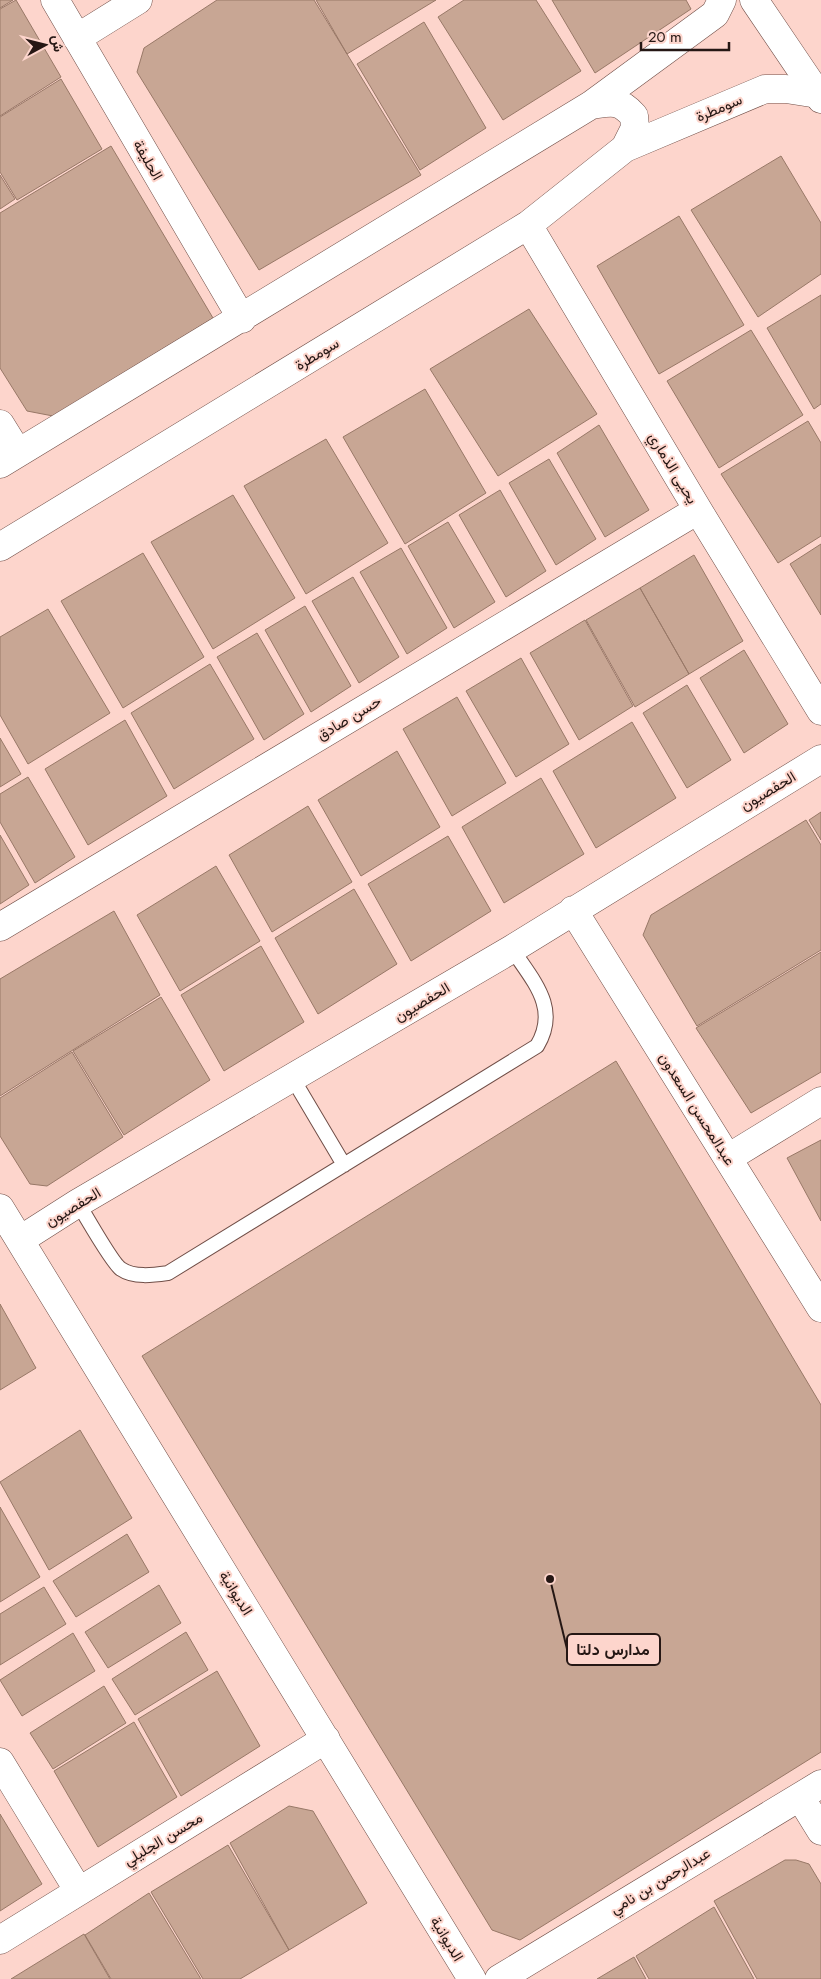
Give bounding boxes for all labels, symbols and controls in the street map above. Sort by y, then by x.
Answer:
north arrow [20,20,70,70]
scale bar [641,20,728,52]
text: 20 m [648,26,682,48]
text: ش [47,34,69,53]
street label: سومطرة [693,88,746,128]
street label: الحليفة [128,136,168,184]
street label: سومطرة [291,332,343,376]
street label: يحيى الذماري [641,428,703,509]
street label: حسن صادق [312,690,386,746]
street label: الحفصيون [736,766,800,816]
street label: الحفصيون [390,977,454,1027]
street label: عبدالمحسن السعدون [653,1048,741,1170]
street label: الحفصيون [41,1182,105,1232]
street label: الديوانية [214,1566,258,1620]
callout: مدارس دلتا [567,1634,660,1665]
text: مدارس دلتا [576,1638,650,1661]
street label: محسن الجليلي [119,1807,208,1873]
street label: عبدالرحمن بن نامي [606,1842,715,1921]
street label: الديوانية [425,1912,469,1966]

